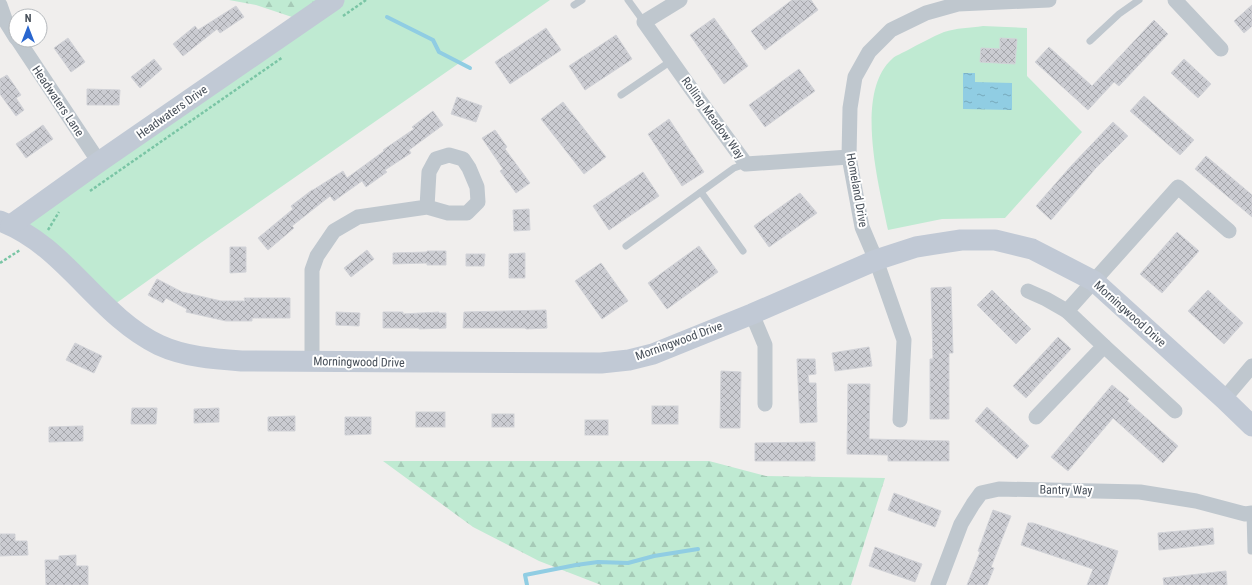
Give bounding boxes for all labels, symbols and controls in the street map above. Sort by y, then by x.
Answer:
north arrow [8,8,48,48]
text: N [25,12,32,25]
street label: Headwaters Lane [29,63,87,139]
street label: Rolling Meadow Way [679,74,747,162]
street label: Headwaters Drive [134,82,210,142]
street label: Homeland Drive [844,152,870,229]
street label: Morningwood Drive [1091,278,1169,350]
street label: Morningwood Drive [634,319,725,363]
street label: Morningwood Drive [313,354,405,370]
street label: Bantry Way [1039,483,1093,497]

